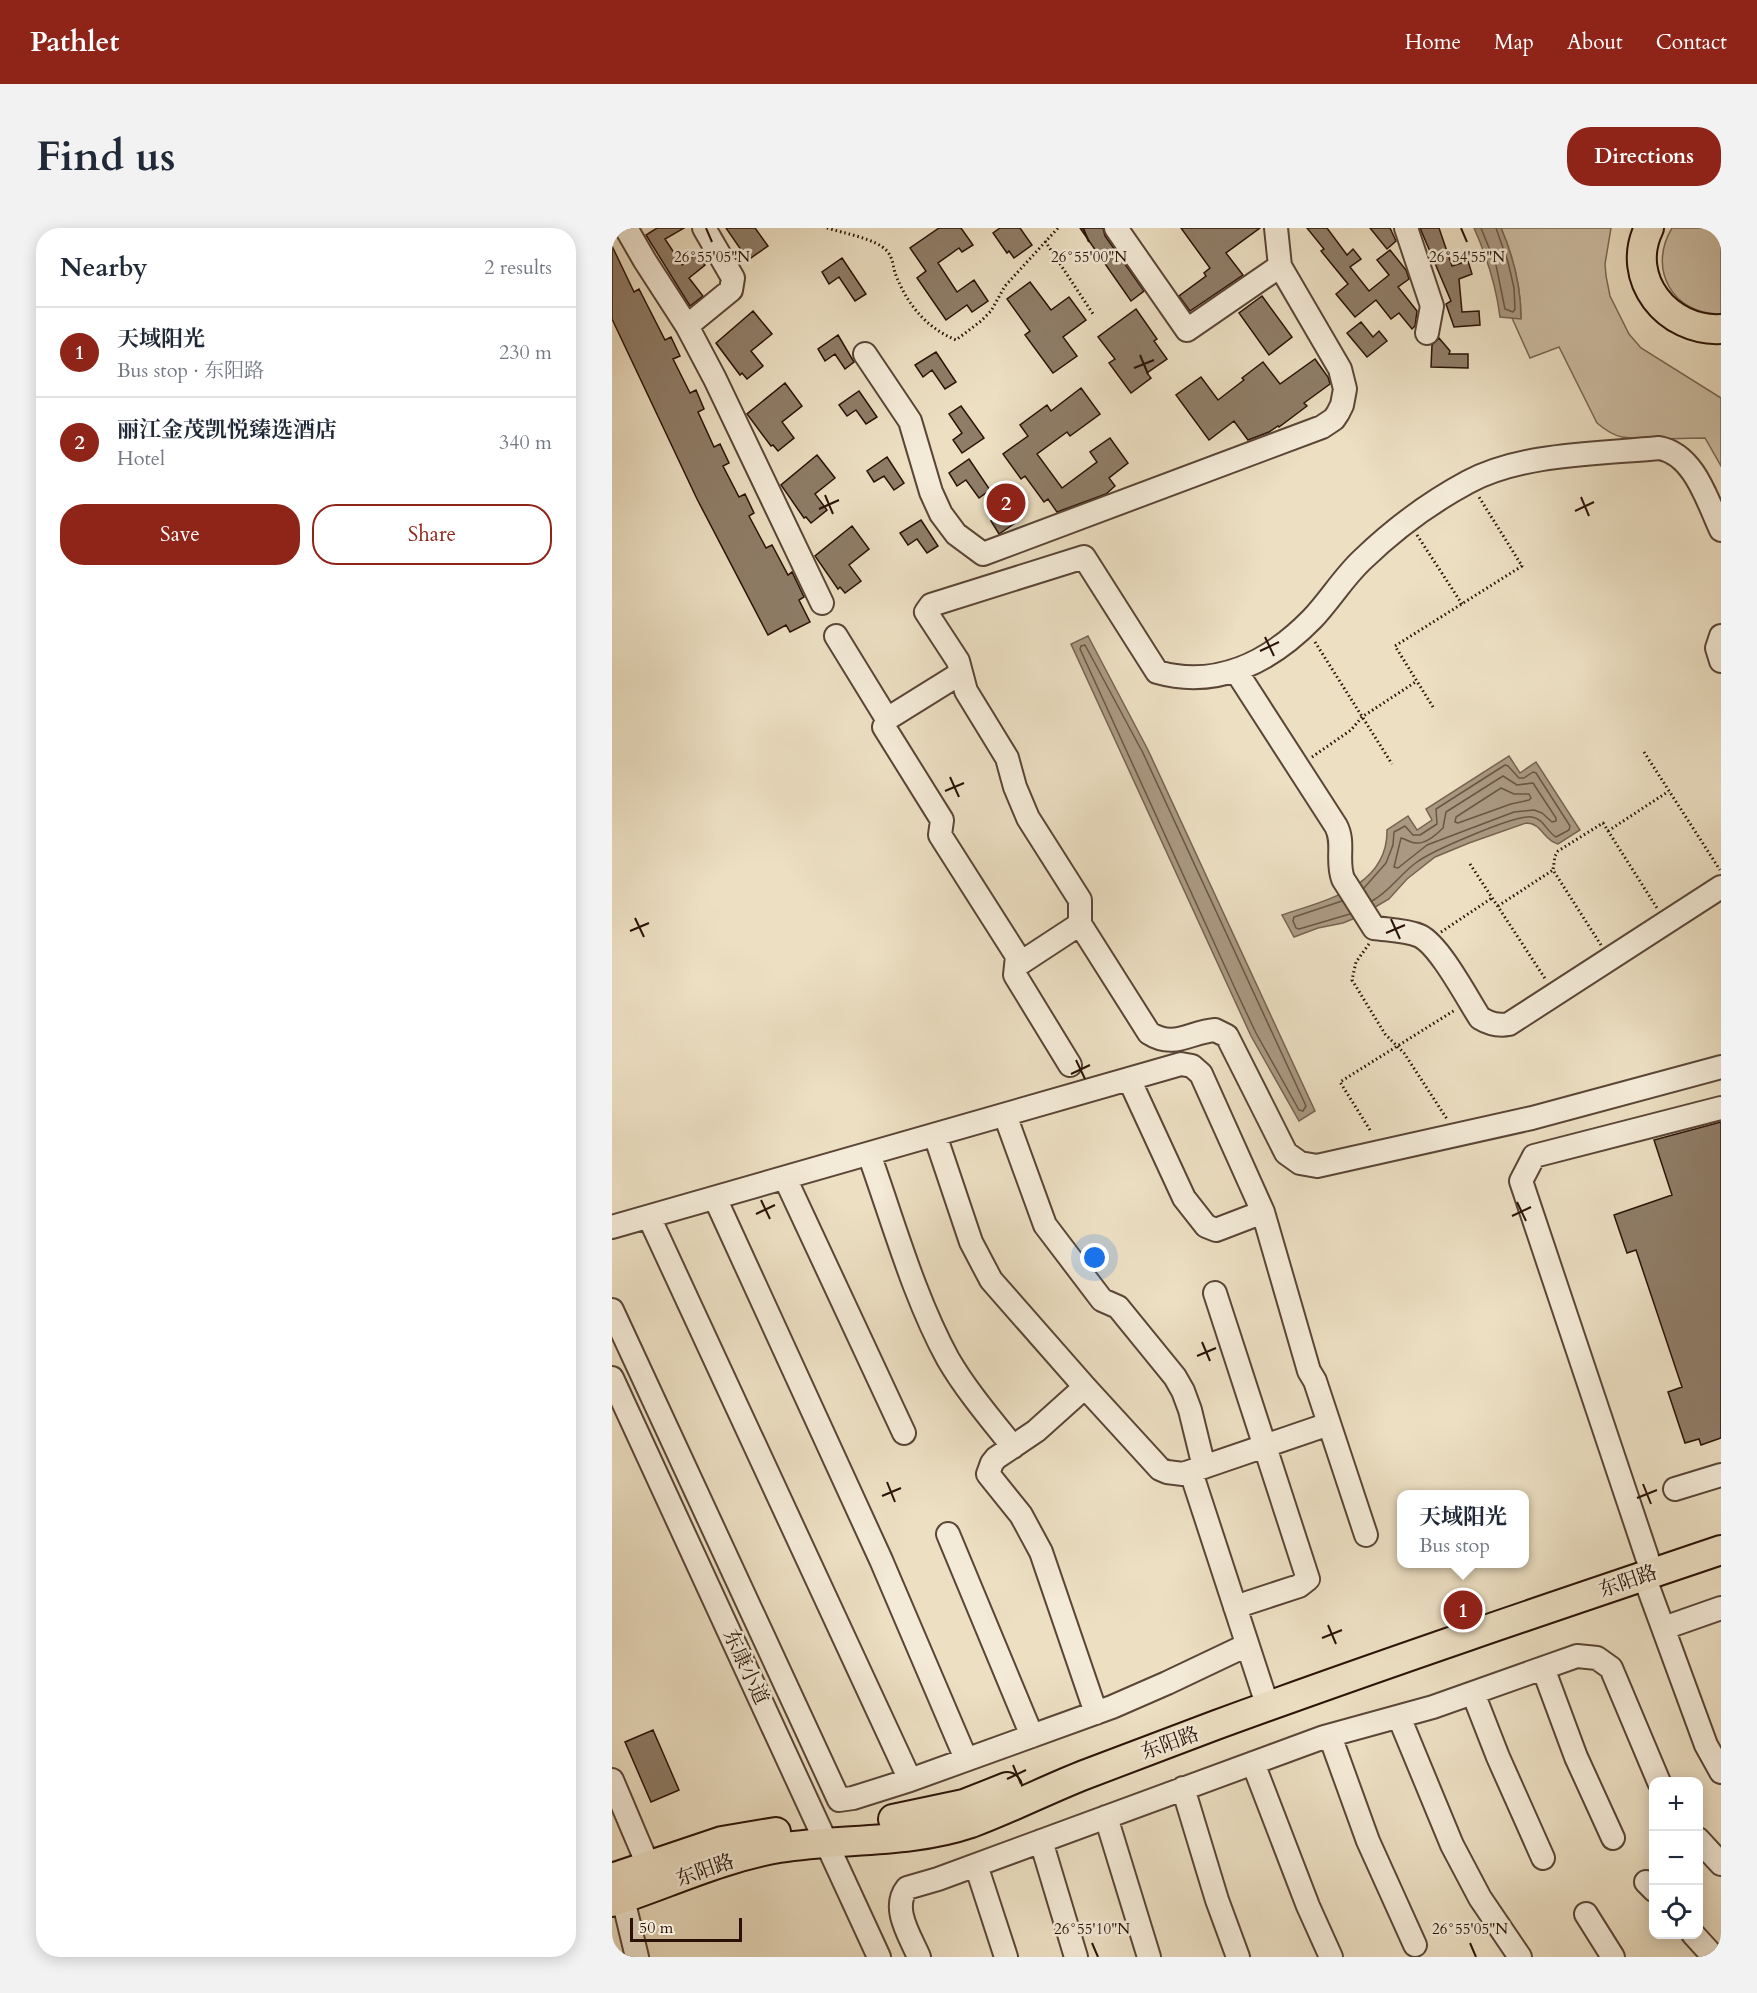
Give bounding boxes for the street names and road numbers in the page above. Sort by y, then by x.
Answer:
street label: 东阳路 [1595,1558,1661,1604]
street label: 东康小道 [717,1625,775,1709]
street label: 东阳路 [1137,1720,1203,1766]
street label: 东阳路 [672,1847,738,1893]

